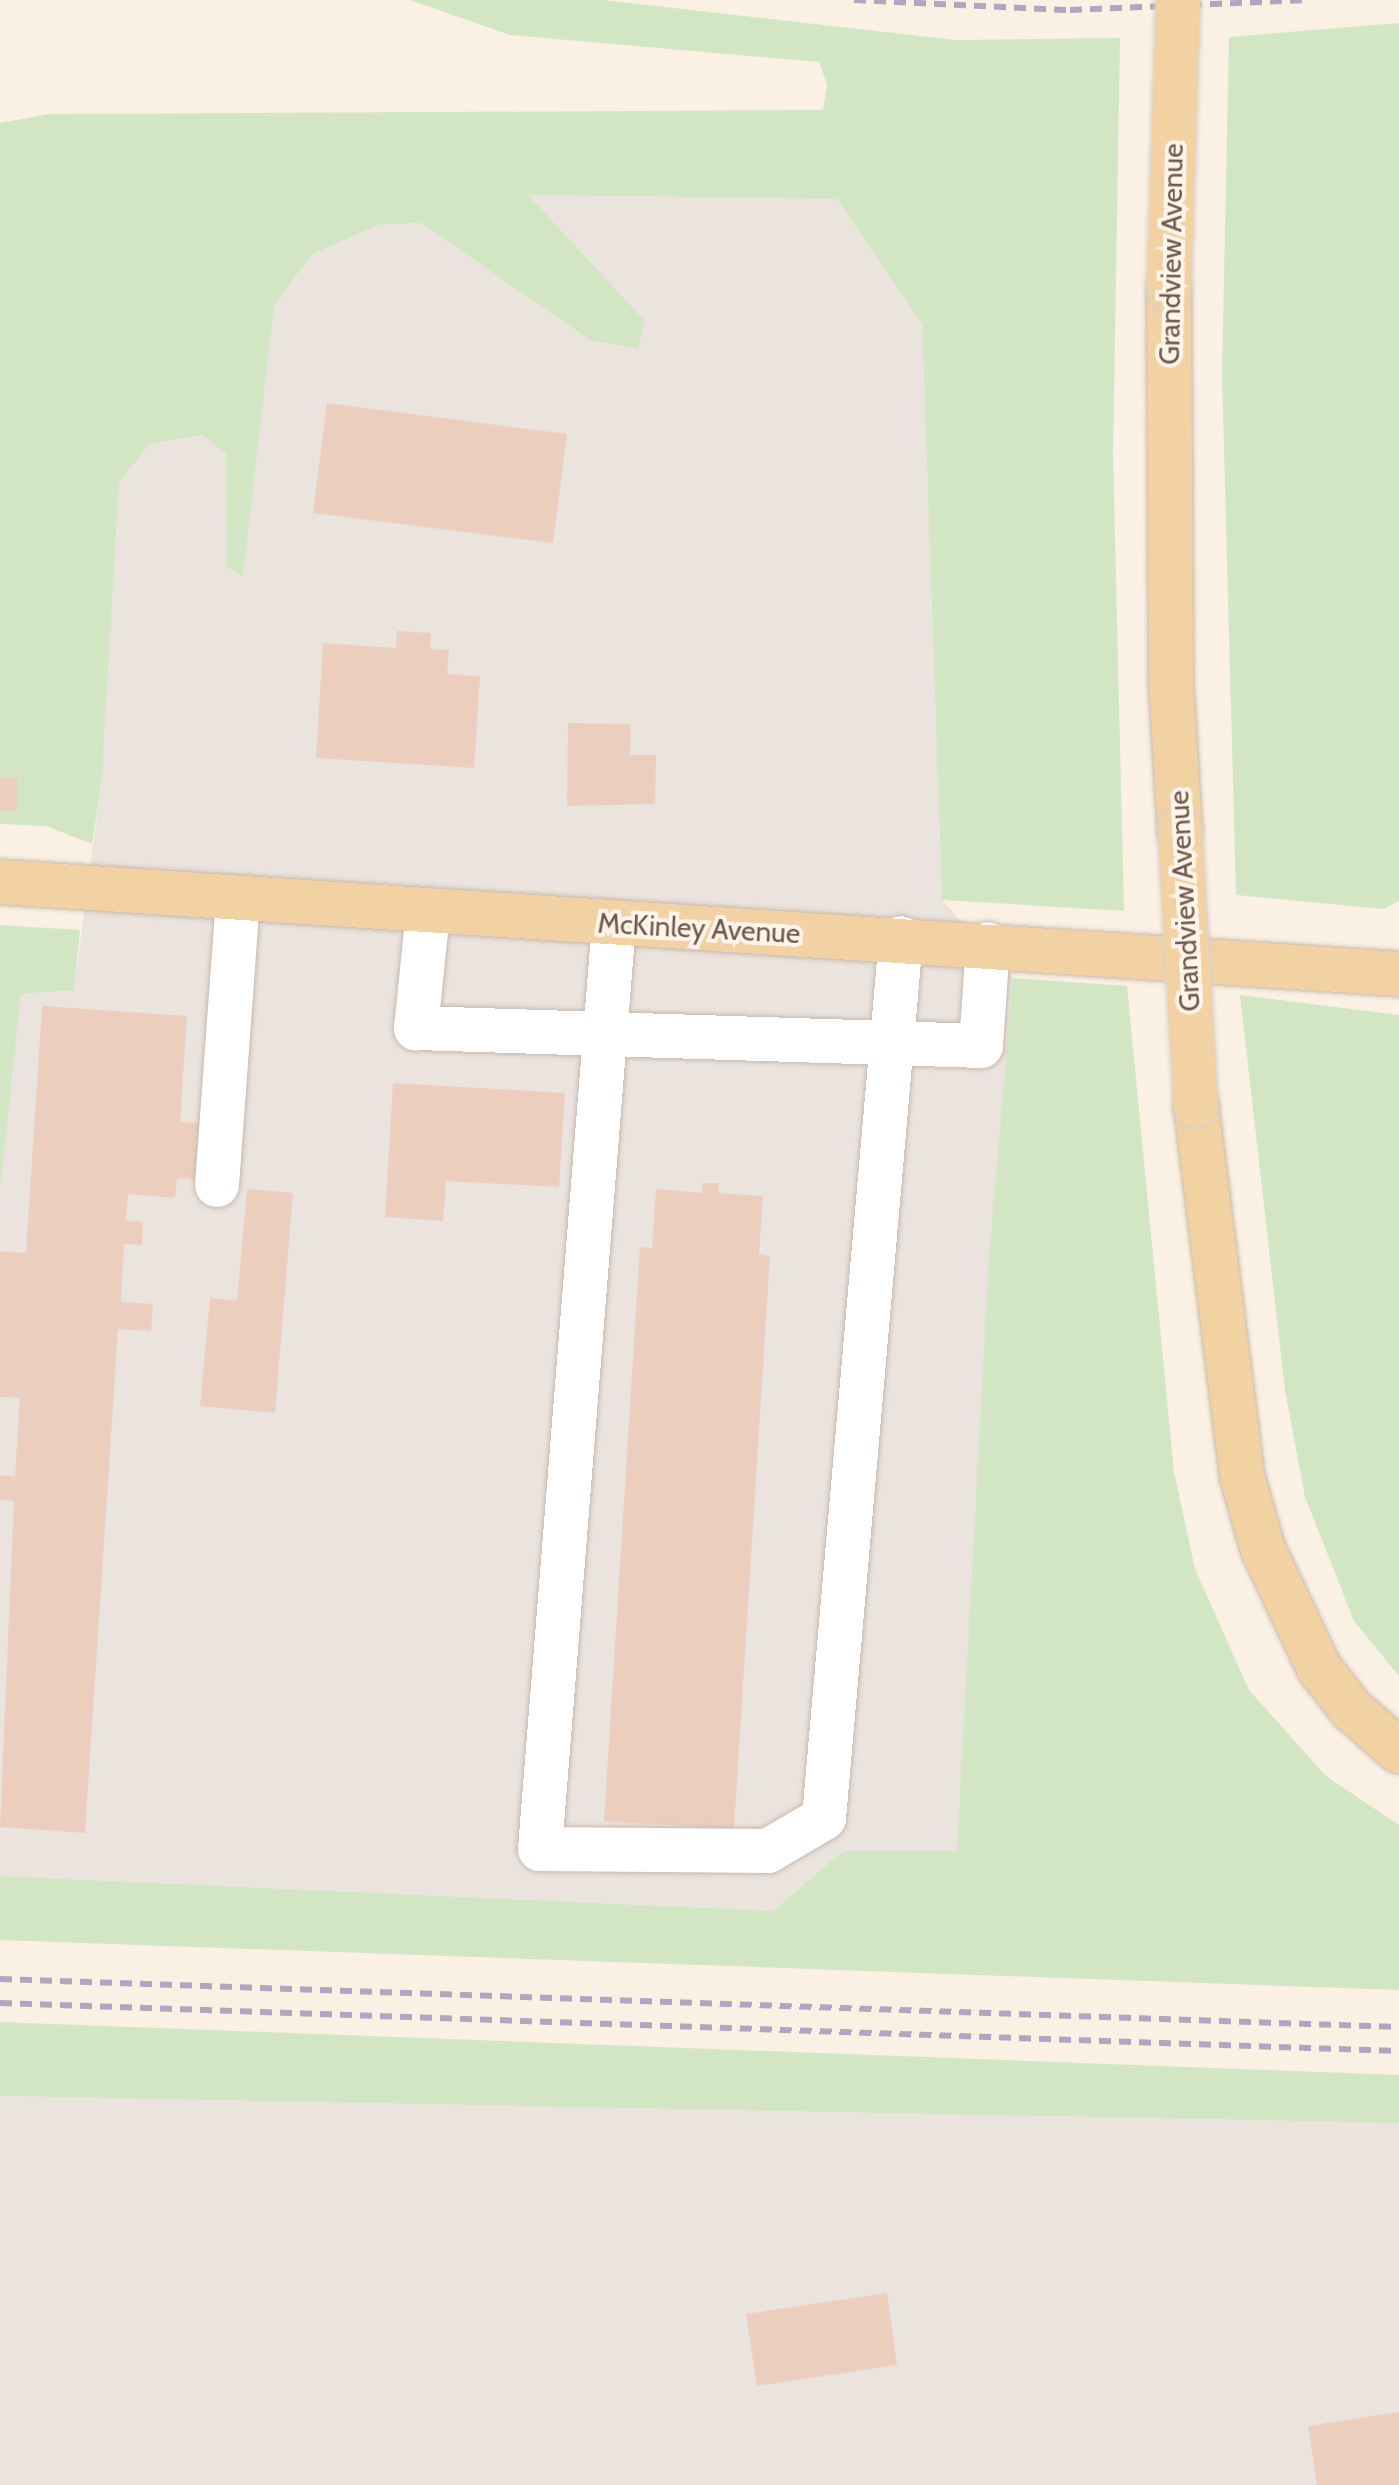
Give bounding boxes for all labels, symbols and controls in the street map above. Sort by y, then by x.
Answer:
street label: Grandview Avenue [1152,143,1190,365]
street label: Grandview Avenue [1161,790,1207,1012]
street label: McKinley Avenue [597,906,801,950]

